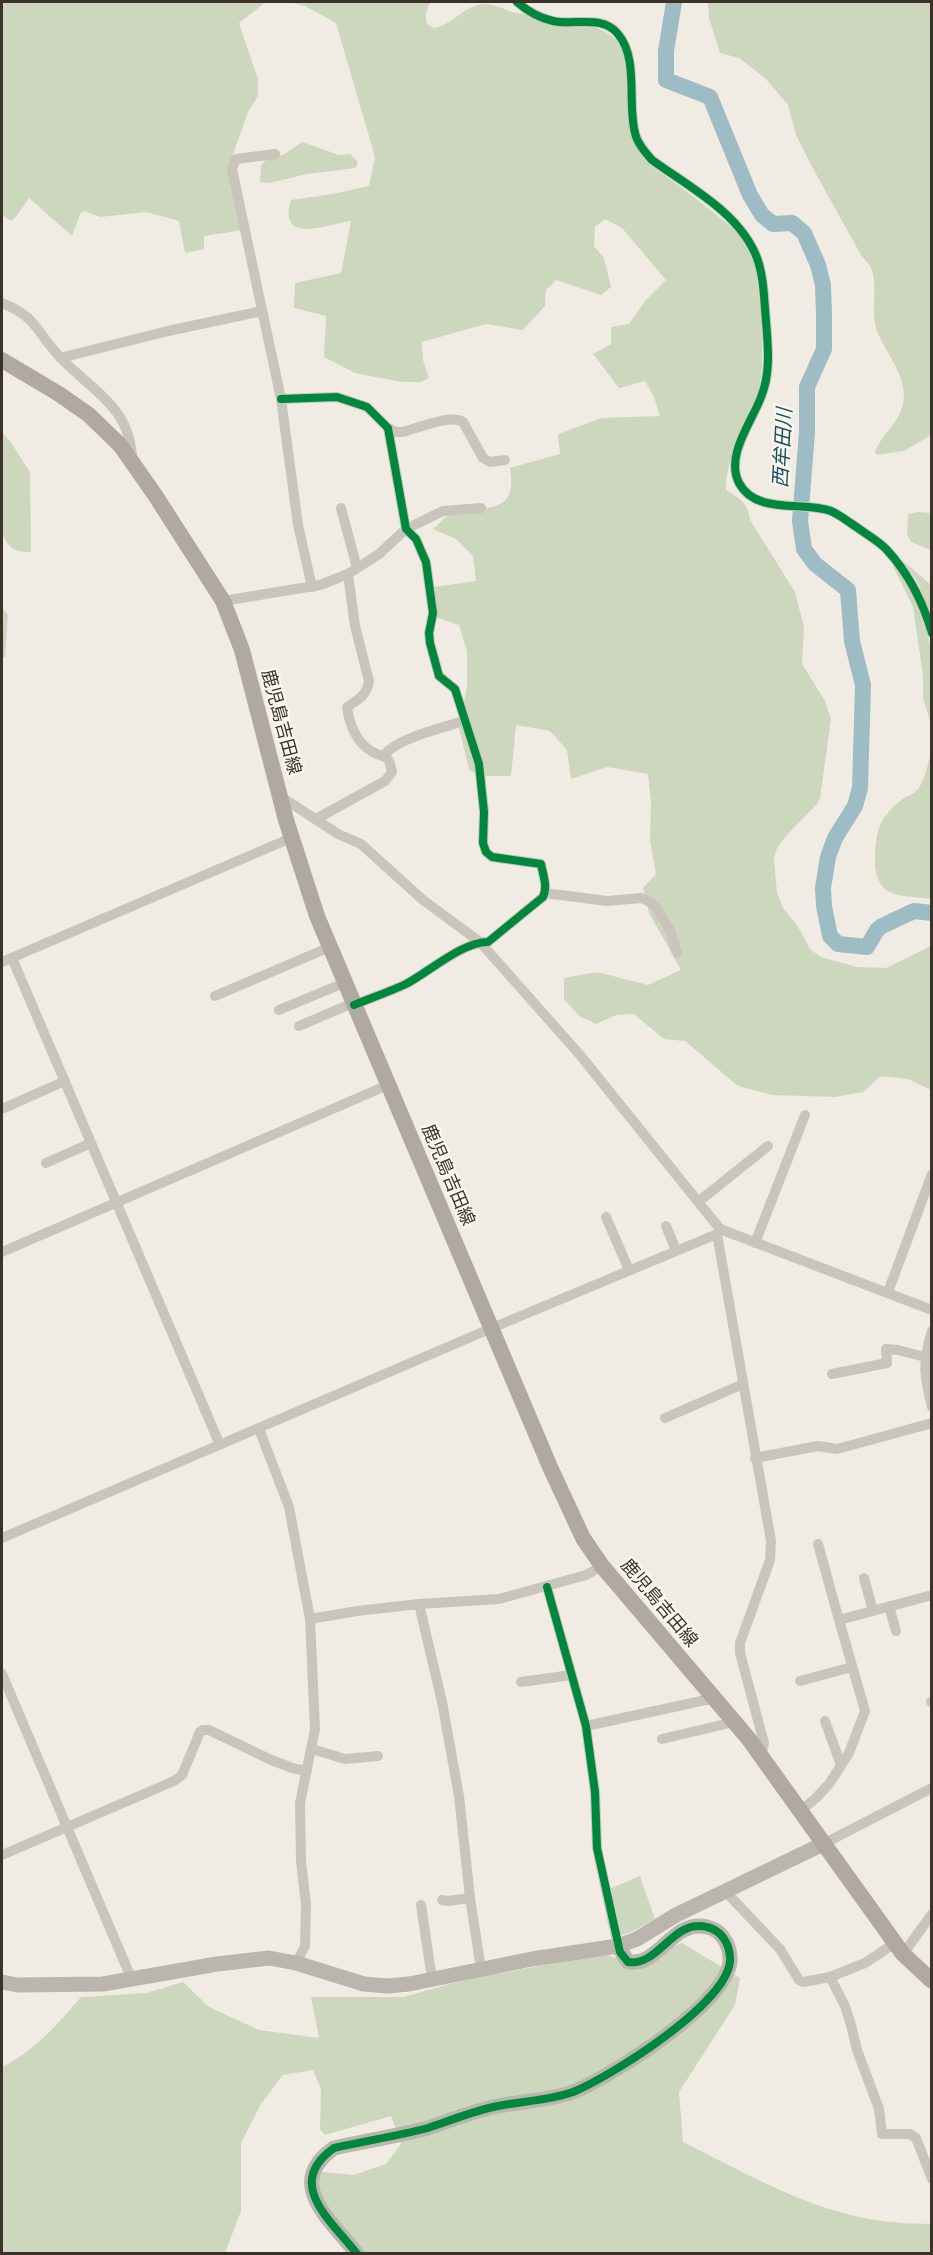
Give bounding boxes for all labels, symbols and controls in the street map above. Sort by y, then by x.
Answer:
water label: 西牟田川 [769,407,797,489]
street label: 鹿児島吉田線 [257,667,305,777]
street label: 鹿児島吉田線 [417,1121,479,1229]
street label: 鹿児島吉田線 [616,1555,702,1651]

